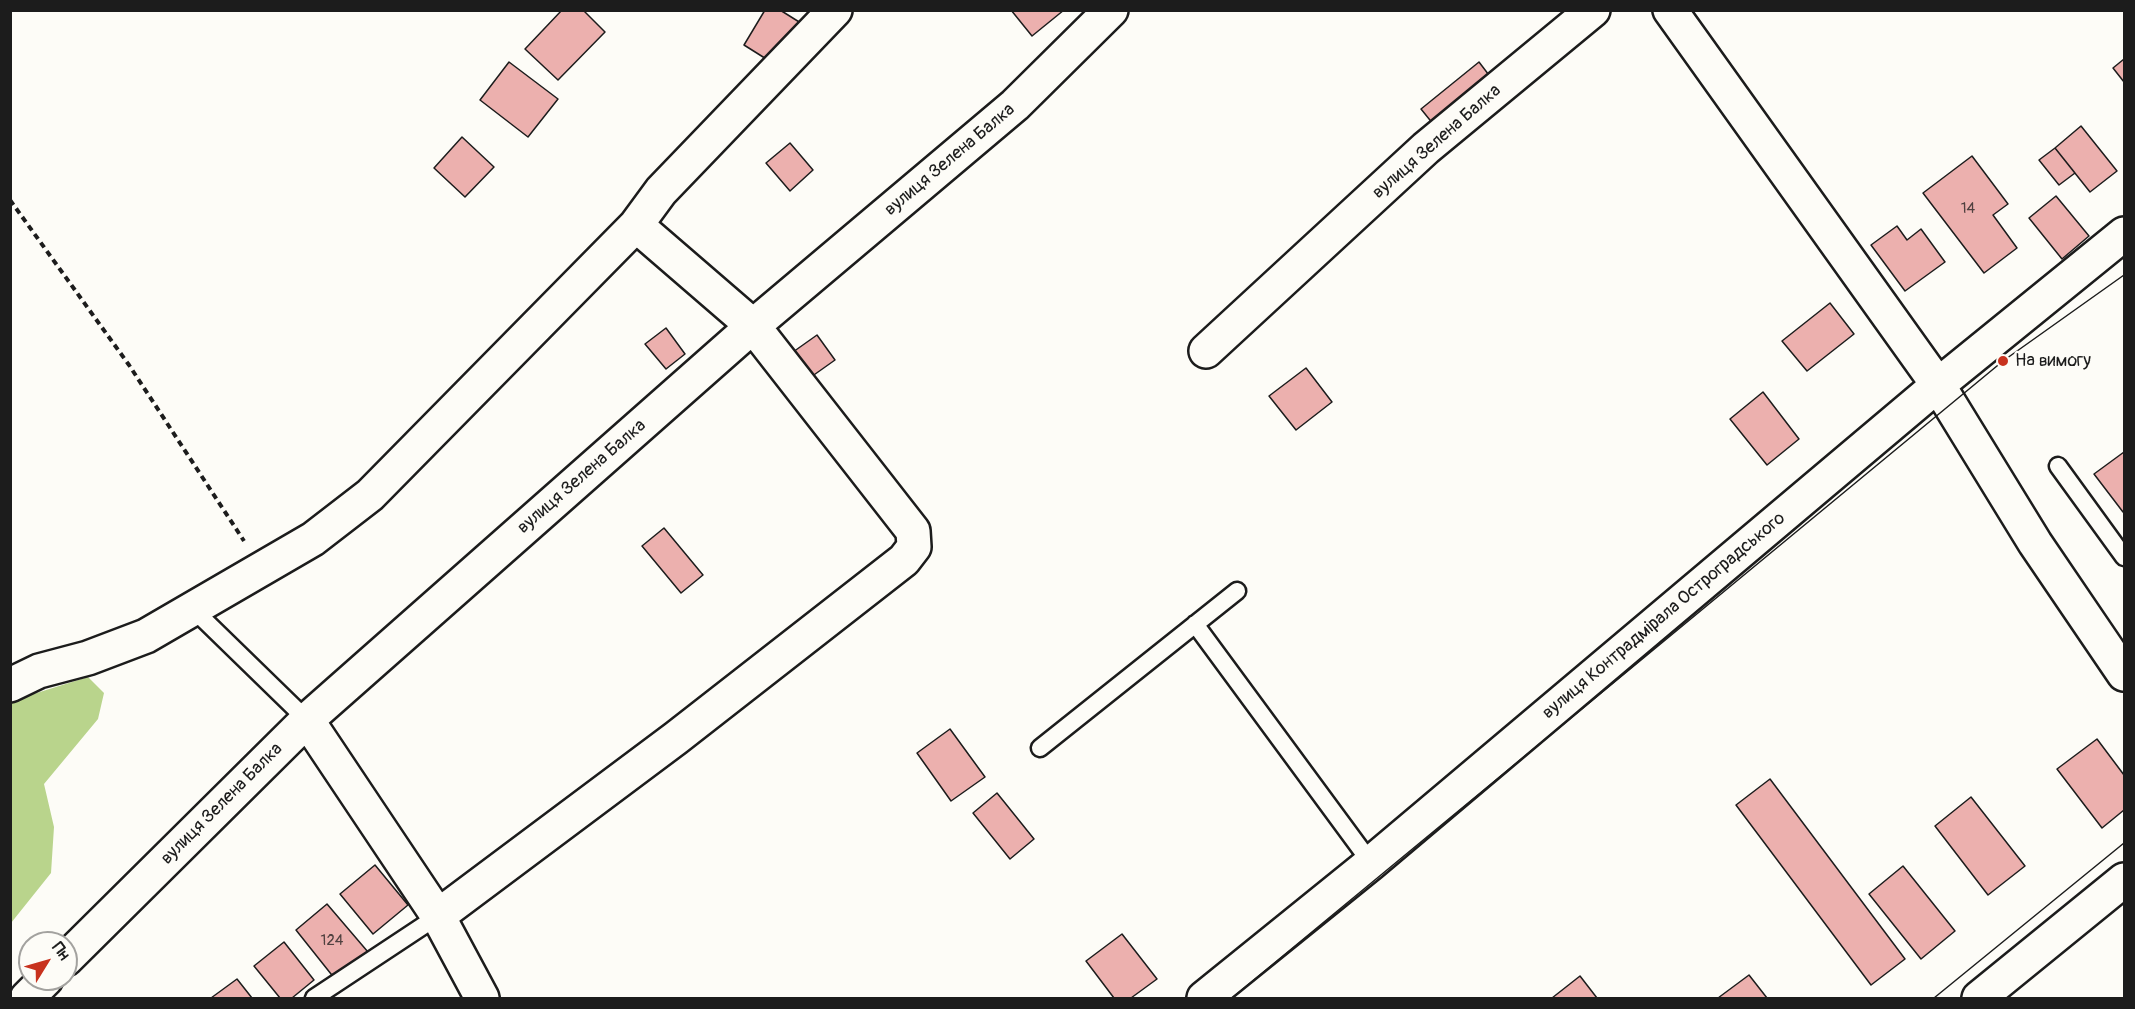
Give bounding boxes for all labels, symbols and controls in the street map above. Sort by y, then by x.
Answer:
street label: вулиця Зелена Балка [1368,80,1506,204]
street label: вулиця Зелена Балка [881,99,1019,221]
house number: 14 [1961,200,1975,218]
place label: На вимогу [2015,350,2091,372]
marker: На вимогу [1996,354,2010,368]
street label: вулиця Зелена Балка [513,415,651,539]
street label: вулиця Контрадмірала Остроградського [1538,508,1790,724]
street label: вулиця Зелена Балка [157,739,287,869]
north arrow [18,931,78,991]
house number: 124 [321,932,343,950]
text: Пн [47,938,74,964]

